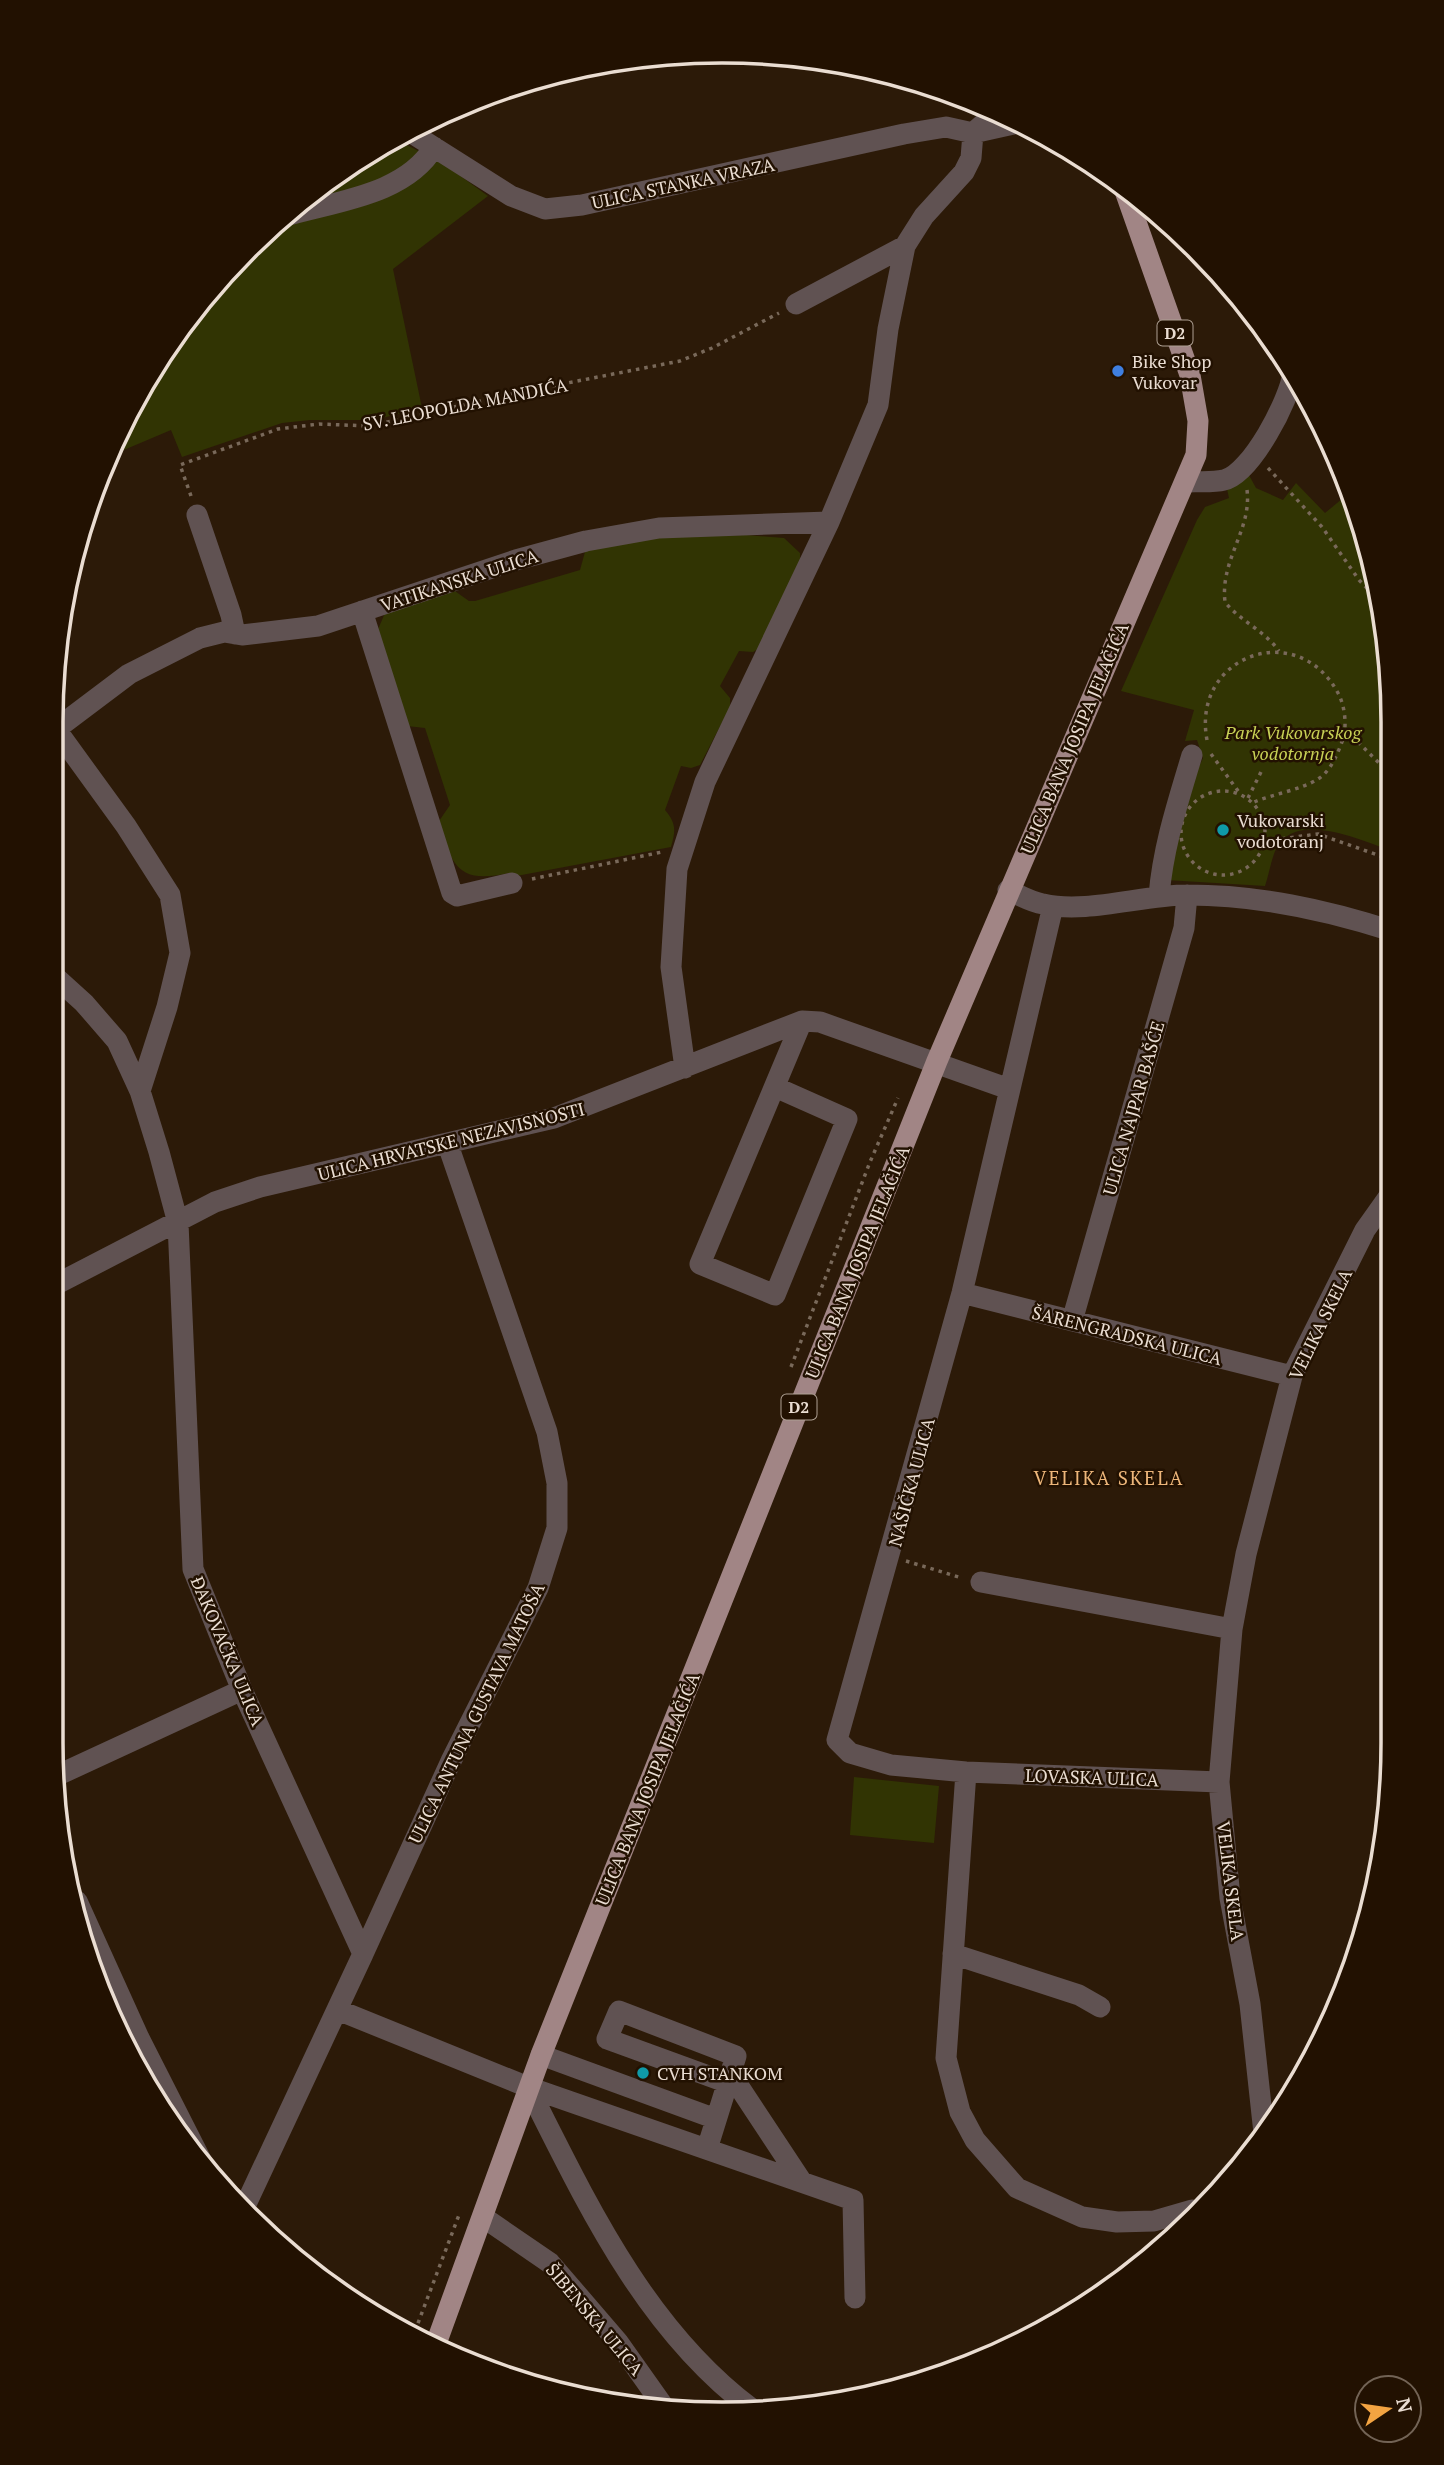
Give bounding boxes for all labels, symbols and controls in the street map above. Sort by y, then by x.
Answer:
street label: ULICA STANKA VRAZA [589,152,777,214]
road number: D2 [1158,320,1192,346]
place label: Bike Shop Vukovar [1132,349,1211,394]
marker: Bike Shop Vukovar [1110,363,1126,379]
street label: SV. LEOPOLDA MANDIĆA [360,372,570,436]
street label: VATIKANSKA ULICA [377,543,542,617]
street label: ULICA BANA JOSIPA JELAČIĆA [1014,618,1134,857]
park label: Park Vukovarskog vodotornja [1224,720,1362,765]
place label: Vukovarski vodotoranj [1236,808,1325,853]
marker: Vukovarski vodotoranj [1215,822,1231,838]
street label: ULICA NAJPAR BAŠĆE [1097,1018,1169,1198]
street label: ULICA HRVATSKE NEZAVISNOSTI [315,1096,587,1186]
street label: ULICA BANA JOSIPA JELAČIĆA [799,1141,915,1382]
street label: VELIKA SKELA [1283,1264,1357,1383]
street label: ŠARENGRADSKA ULICA [1030,1300,1225,1370]
road number: D2 [782,1394,816,1420]
street label: NAŠIČKA ULICA [882,1414,940,1549]
district label: VELIKA SKELA [1033,1465,1185,1490]
street label: ĐAKOVAČKA ULICA [186,1572,271,1730]
street label: ULICA ANTUNA GUSTAVA MATOŠA [402,1578,550,1847]
street label: ULICA BANA JOSIPA JELAČIĆA [589,1668,705,1909]
street label: LOVASKA ULICA [1025,1763,1160,1791]
street label: VELIKA SKELA [1212,1820,1250,1943]
place label: CVH STANKOM [657,2061,783,2085]
marker: CVH STANKOM [635,2065,651,2081]
street label: ŠIBENSKA ULICA [541,2258,650,2381]
north arrow [1353,2374,1423,2444]
text: N [1391,2395,1419,2415]

